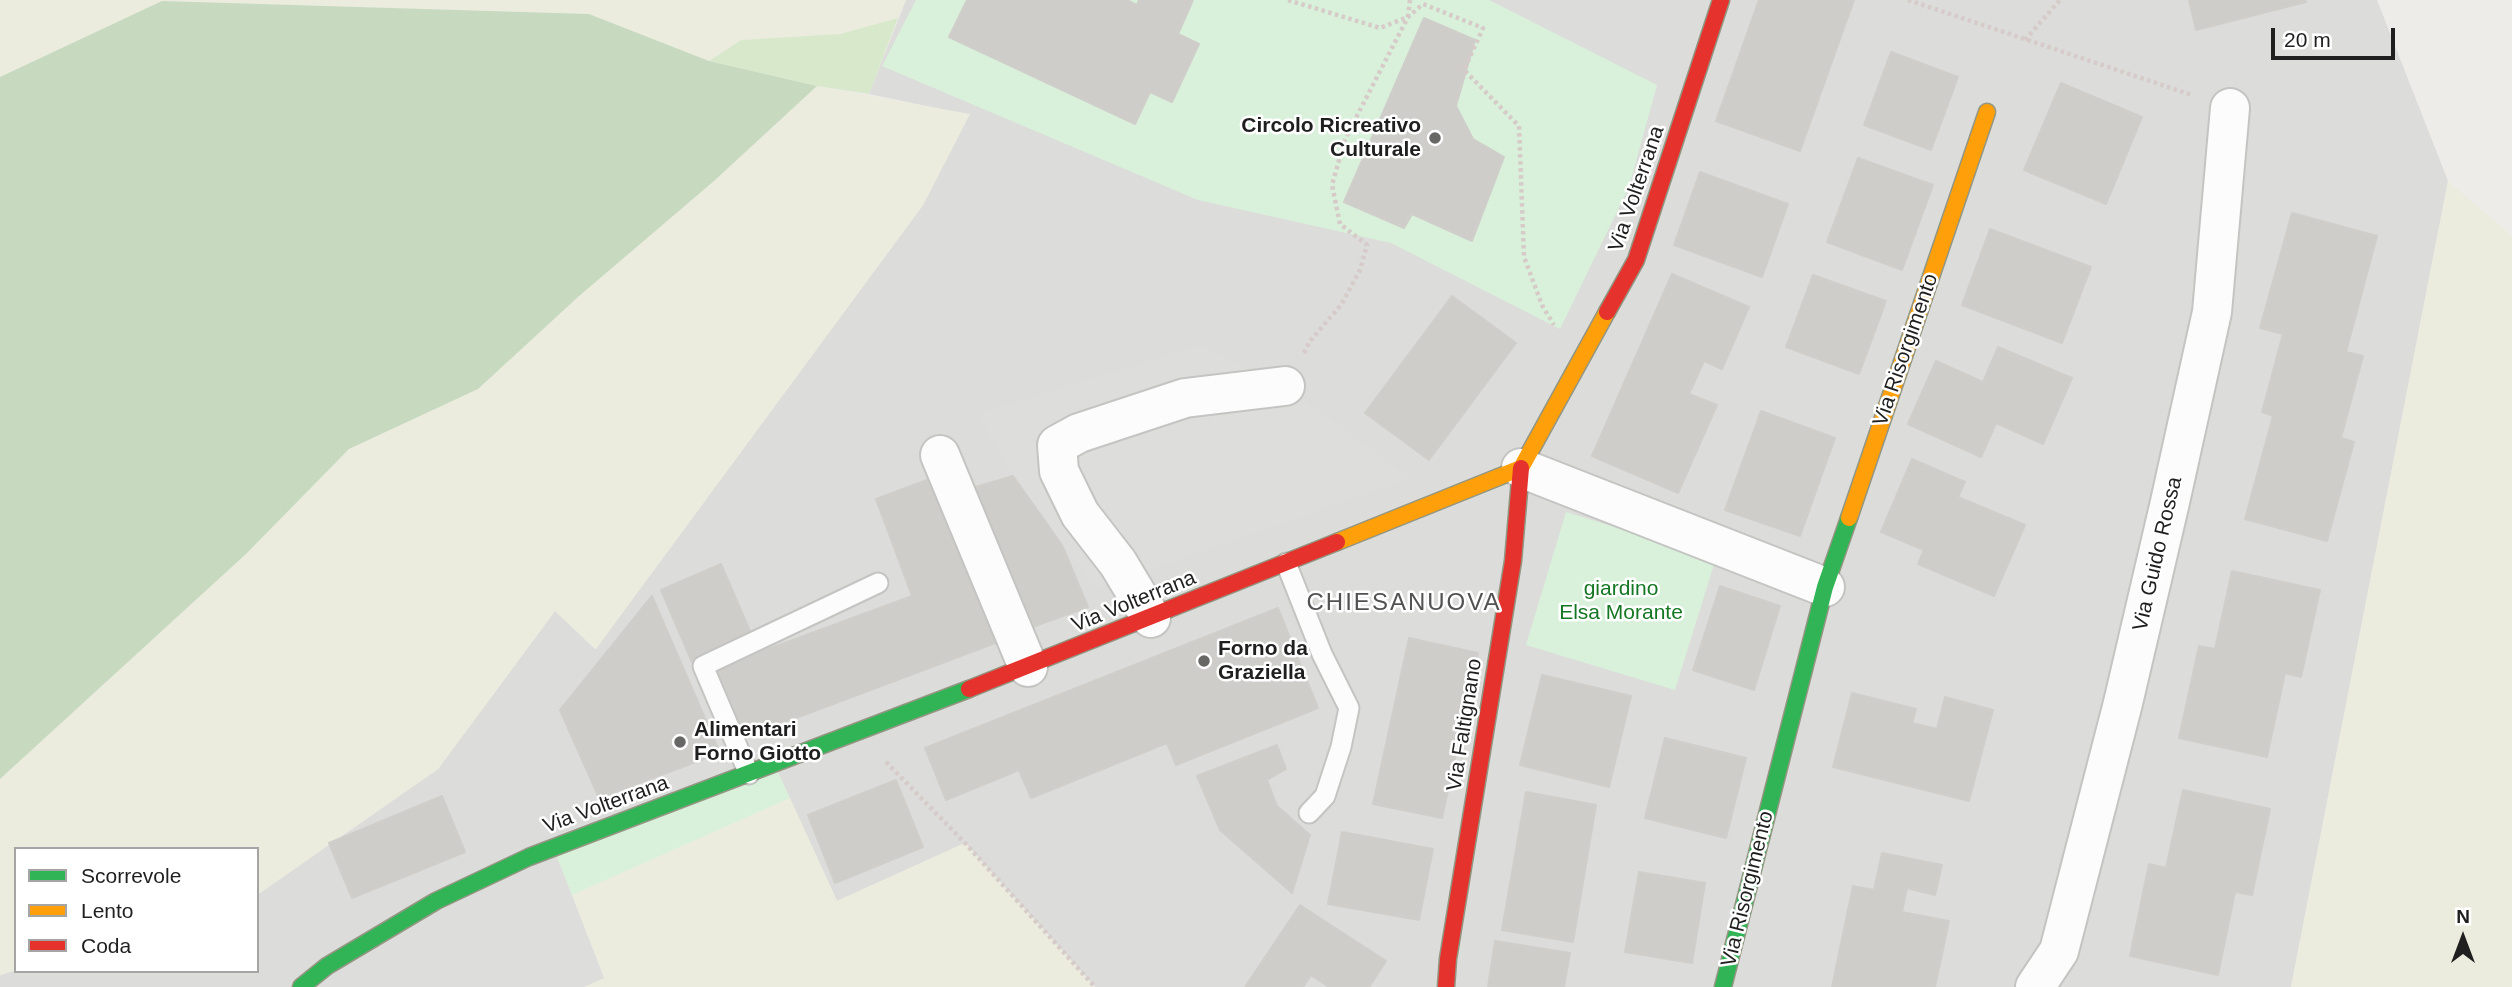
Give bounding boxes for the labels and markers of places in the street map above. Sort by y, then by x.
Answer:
place label: Circolo Ricreativo Culturale [1241,113,1421,163]
marker: Circolo Ricreativo Culturale [1427,130,1443,146]
place label: Forno da Graziella [1218,636,1308,686]
marker: Forno da Graziella [1196,653,1212,669]
place label: Alimentari Forno Giotto [694,717,821,767]
marker: Alimentari Forno Giotto [672,734,688,750]

